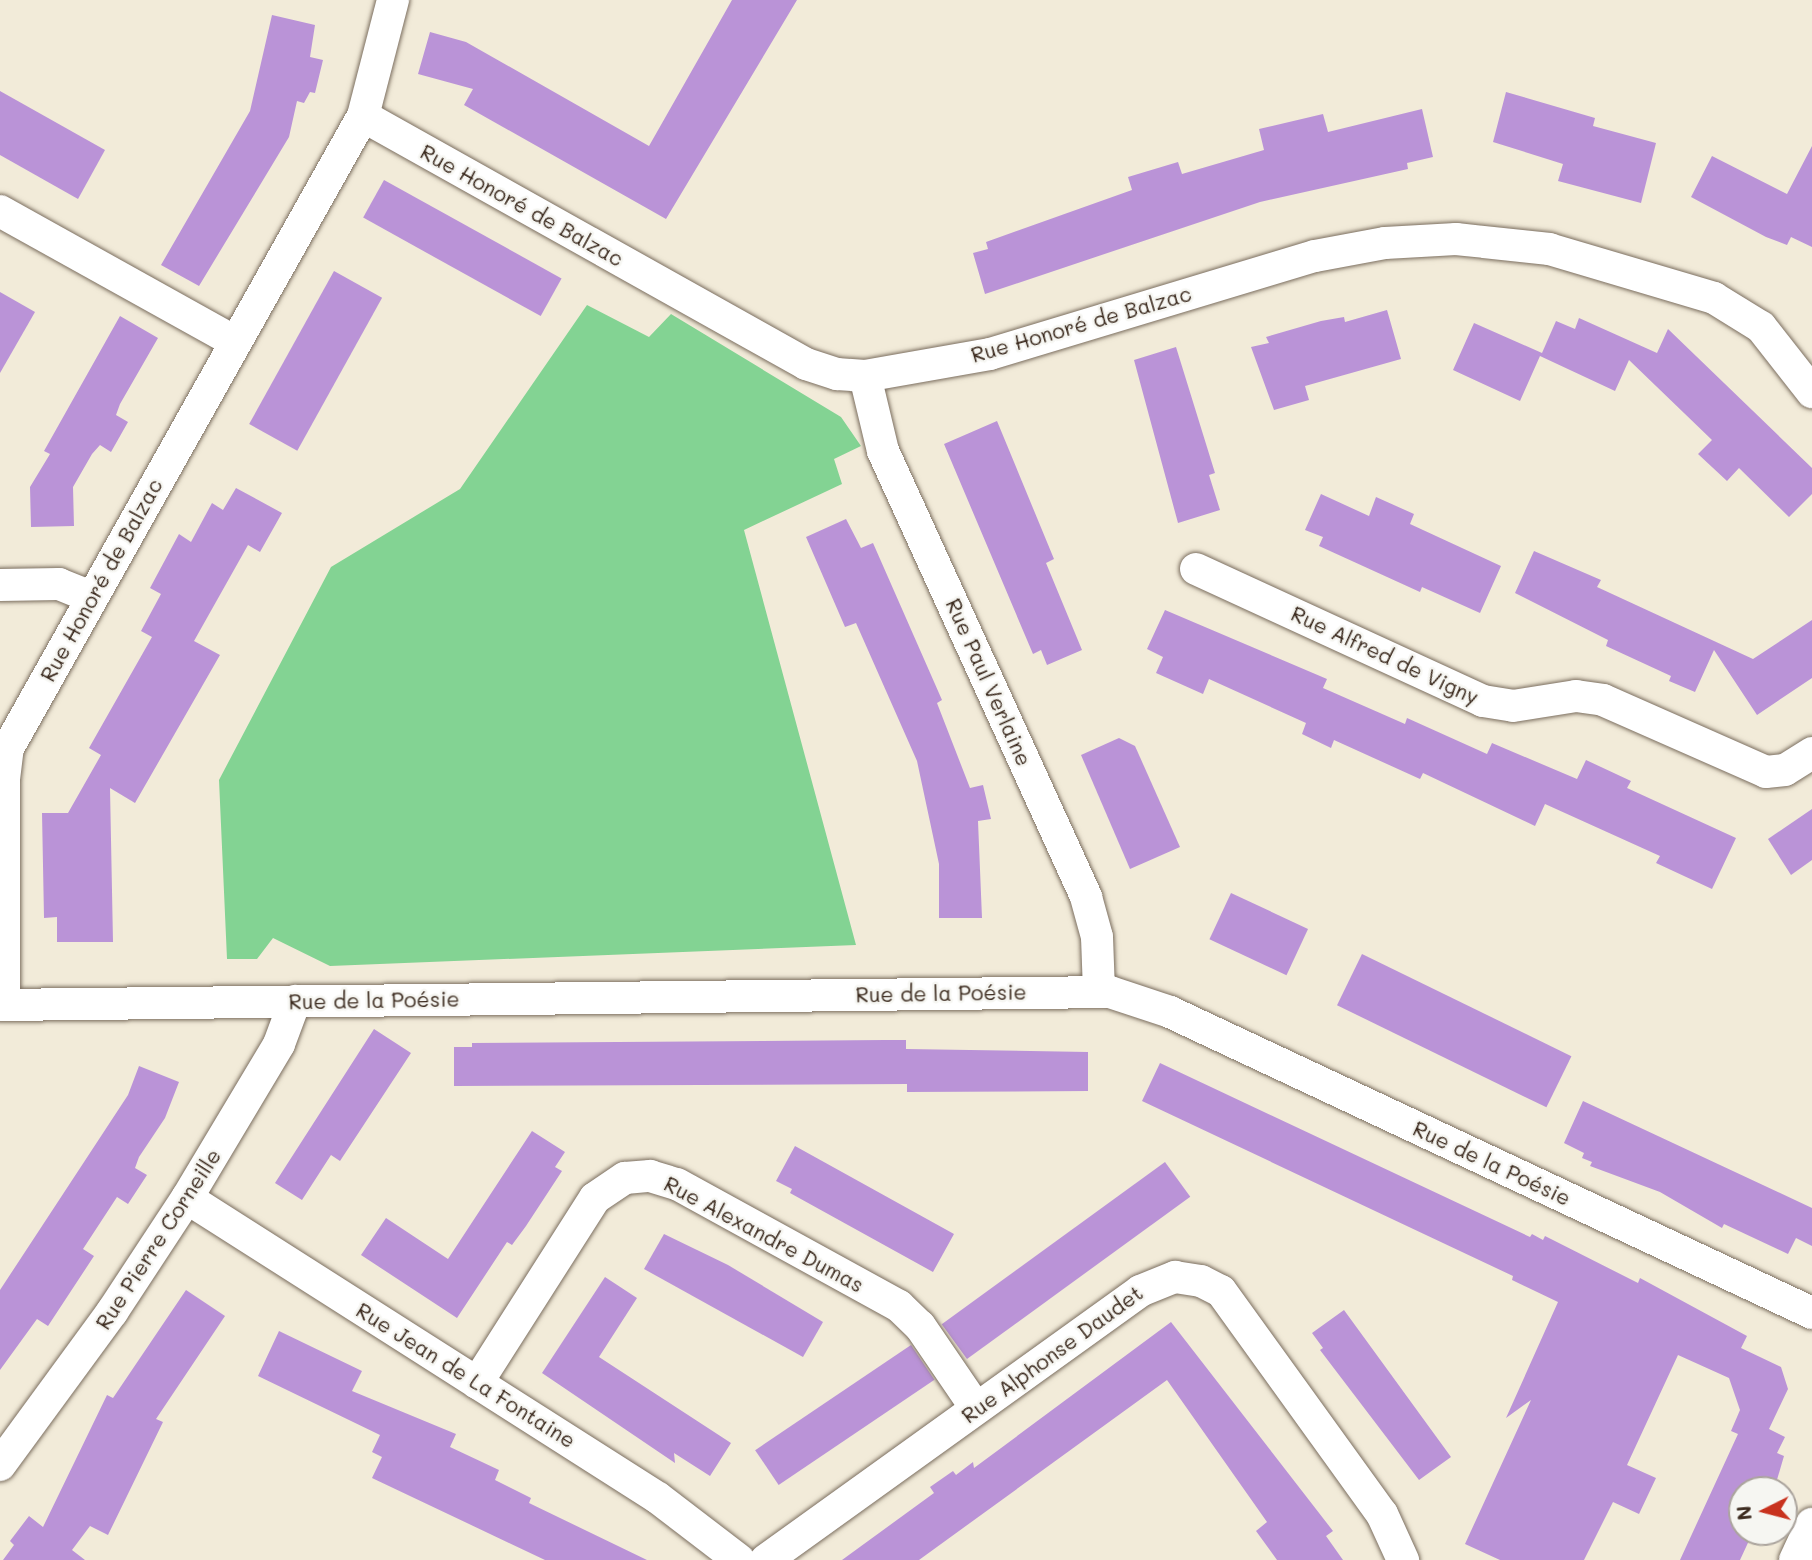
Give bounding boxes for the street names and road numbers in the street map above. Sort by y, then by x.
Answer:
street label: Rue Honoré de Balzac [416,139,628,271]
street label: Rue Honoré de Balzac [968,280,1194,368]
street label: Rue Honoré de Balzac [35,474,167,686]
street label: Rue Paul Verlaine [941,594,1037,770]
street label: Rue Alfred de Vigny [1287,600,1483,710]
street label: Rue de la Poésie [855,979,1027,1007]
street label: Rue de la Poésie [288,986,460,1014]
street label: Rue de la Poésie [1409,1115,1575,1211]
street label: Rue Pierre Corneille [90,1144,226,1334]
street label: Rue Alexandre Dumas [660,1171,868,1297]
street label: Rue Alphonse Daudet [956,1280,1148,1428]
street label: Rue Jean de La Fontaine [352,1297,580,1453]

